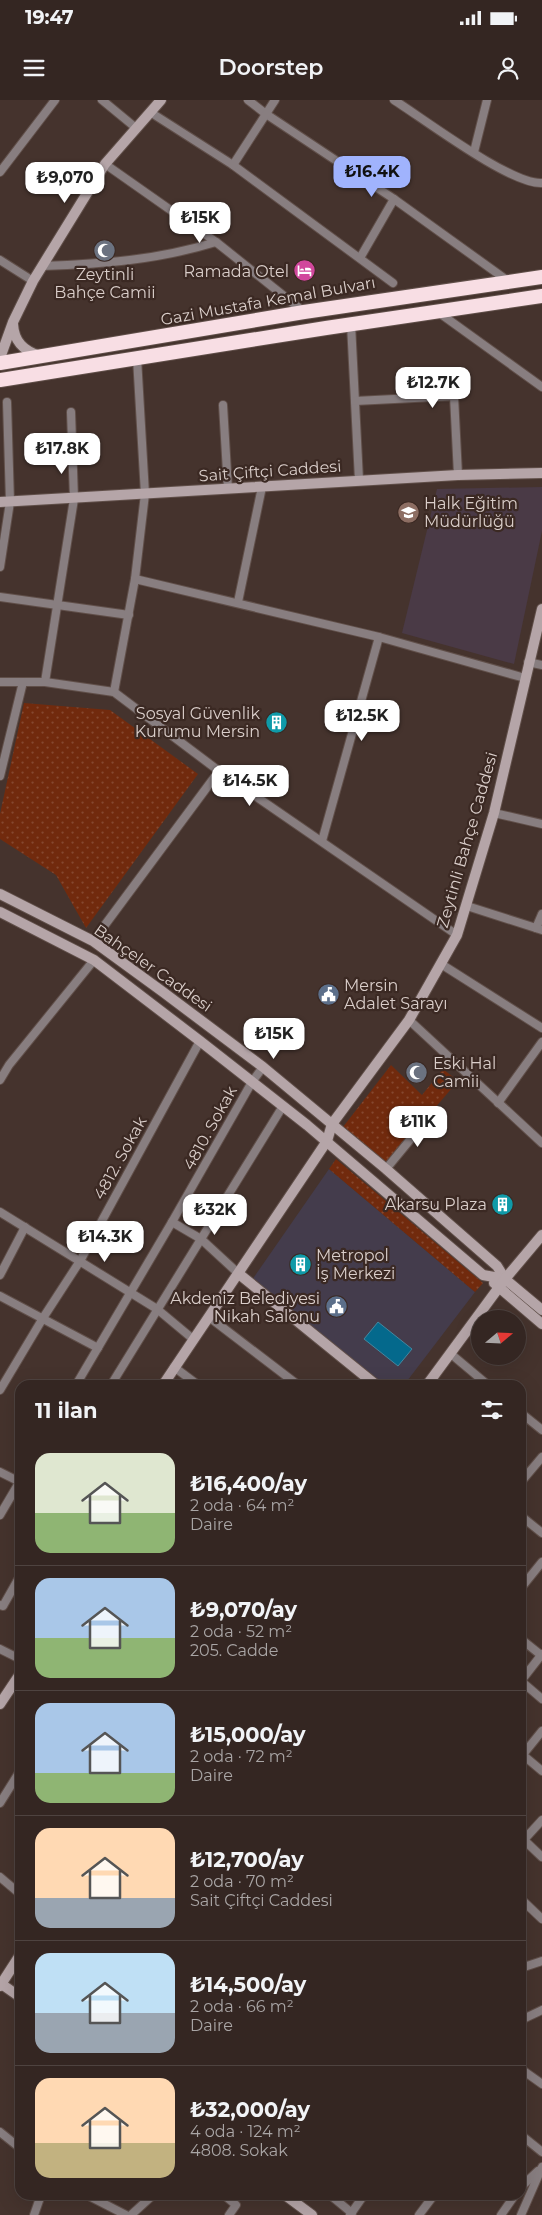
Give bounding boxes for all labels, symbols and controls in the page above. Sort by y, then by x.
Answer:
text: 19:47 [25,6,74,29]
icon: menu [20,54,48,82]
text: Doorstep [219,54,323,81]
icon: person [494,54,522,82]
pin: ₺16.4K [331,156,413,198]
pin: ₺9,070 [24,162,106,204]
text: ₺16.4K [344,162,400,181]
text: ₺9,070 [36,168,94,187]
pin: ₺15K [170,202,230,244]
text: ₺15K [180,208,220,227]
mosque icon: Zeytinli Bahçe Camii [93,238,117,262]
hotel icon: Ramada Otel [293,259,317,283]
place label: Ramada Otel [184,262,289,281]
place label: Zeytinli Bahçe Camii [54,265,156,302]
street label: Gazi Mustafa Kemal Bulvarı [159,273,377,329]
pin: ₺12.7K [392,366,474,409]
text: ₺12.7K [407,373,459,392]
pin: ₺17.8K [21,432,103,475]
text: ₺17.8K [35,439,89,458]
street label: Sait Çiftçi Caddesi [198,457,342,485]
place label: Halk Eğitim Müdürlüğü [424,494,518,531]
school or university icon: Halk Eğitim Müdürlüğü [396,500,420,524]
pin: ₺12.5K [321,700,403,742]
place label: Sosyal Güvenlik Kurumu Mersin [135,704,260,741]
text: ₺12.5K [336,706,388,725]
building icon: Sosyal Güvenlik Kurumu Mersin [264,710,288,734]
street label: Zeytinli Bahçe Caddesi [433,750,501,930]
pin: ₺14.5K [209,764,291,807]
text: ₺14.5K [223,771,277,790]
street label: Bahçeler Caddesi [90,920,216,1016]
place label: Mersin Adalet Sarayı [344,976,448,1013]
public building icon: Mersin Adalet Sarayı [316,982,340,1006]
pin: ₺15K [244,1018,304,1060]
text: ₺15K [254,1024,294,1043]
place label: Eski Hal Camii [433,1054,496,1091]
mosque icon: Eski Hal Camii [405,1060,429,1084]
street label: 4810. Sokak [179,1082,241,1173]
pin: ₺11K [388,1106,448,1148]
text: ₺11K [400,1112,436,1131]
street label: 4812. Sokak [89,1113,151,1203]
building icon: Akarsu Plaza [491,1192,515,1216]
pin: ₺32K [185,1194,245,1236]
place label: Akarsu Plaza [385,1195,487,1214]
text: ₺32K [194,1200,236,1219]
pin: ₺14.3K [64,1220,146,1263]
text: ₺14.3K [78,1227,132,1246]
place label: Metropol İş Merkezi [316,1246,395,1283]
building icon: Metropol İş Merkezi [288,1252,312,1276]
place label: Akdeniz Belediyesi Nikah Salonu [170,1289,320,1326]
public building icon: Akdeniz Belediyesi Nikah Salonu [324,1295,348,1319]
north arrow [471,1310,526,1365]
map controls [471,1310,526,1365]
icon: filters [478,1396,506,1424]
text: 11 ilan [35,1398,98,1423]
text: ₺16,400/ay [190,1471,307,1496]
icon: home [75,1473,135,1533]
text: 2 oda · 64 m² [190,1496,294,1515]
text: Daire [190,1515,233,1534]
text: ₺9,070/ay [190,1597,297,1622]
icon: home [75,1598,135,1658]
text: 2 oda · 52 m² [190,1622,292,1641]
text: 205. Cadde [190,1641,278,1660]
text: ₺15,000/ay [190,1722,305,1747]
icon: home [75,1723,135,1783]
text: 2 oda · 72 m² [190,1747,293,1766]
text: Daire [190,1766,233,1785]
text: ₺12,700/ay [190,1847,304,1872]
icon: home [75,1848,135,1908]
text: 2 oda · 70 m² [190,1872,294,1891]
text: Sait Çiftçi Caddesi [190,1891,333,1910]
text: ₺14,500/ay [190,1972,306,1997]
icon: home [75,1973,135,2033]
text: 2 oda · 66 m² [190,1997,294,2016]
text: Daire [190,2016,233,2035]
text: ₺32,000/ay [190,2097,310,2122]
icon: home [75,2098,135,2158]
text: 4 oda · 124 m² [190,2122,301,2141]
text: 4808. Sokak [190,2141,288,2160]

